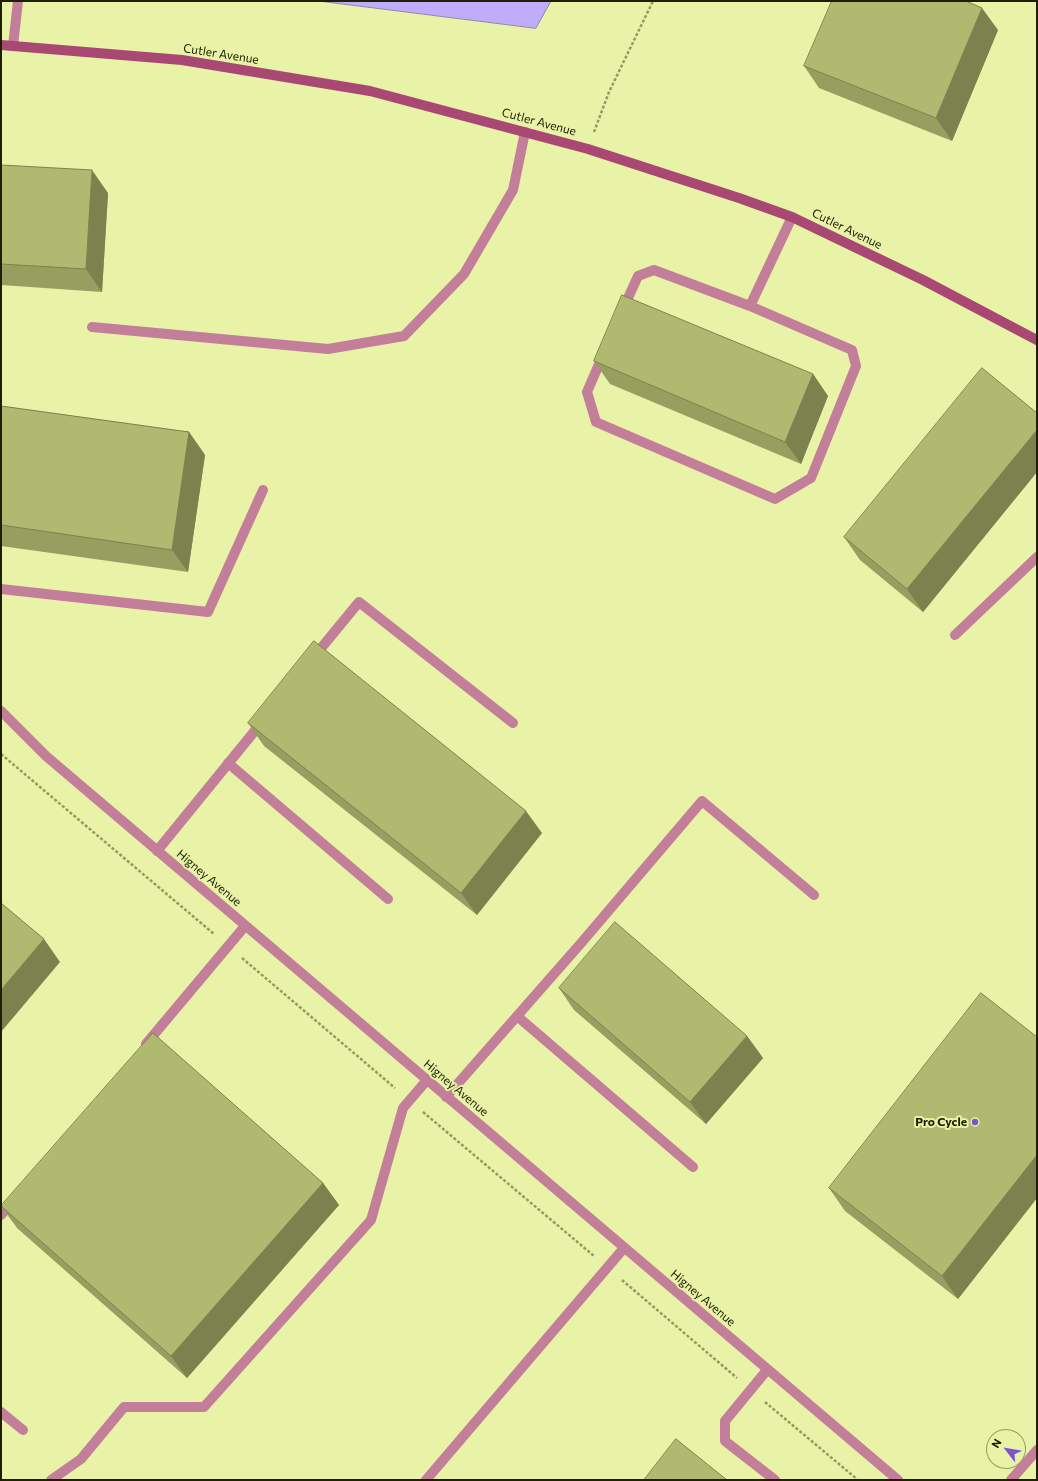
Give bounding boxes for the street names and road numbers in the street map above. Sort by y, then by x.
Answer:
street label: Cutler Avenue [182,41,260,67]
street label: Cutler Avenue [500,105,578,139]
street label: Cutler Avenue [810,206,884,252]
street label: Higney Avenue [174,847,244,909]
street label: Higney Avenue [421,1057,491,1119]
street label: Higney Avenue [668,1267,738,1329]

